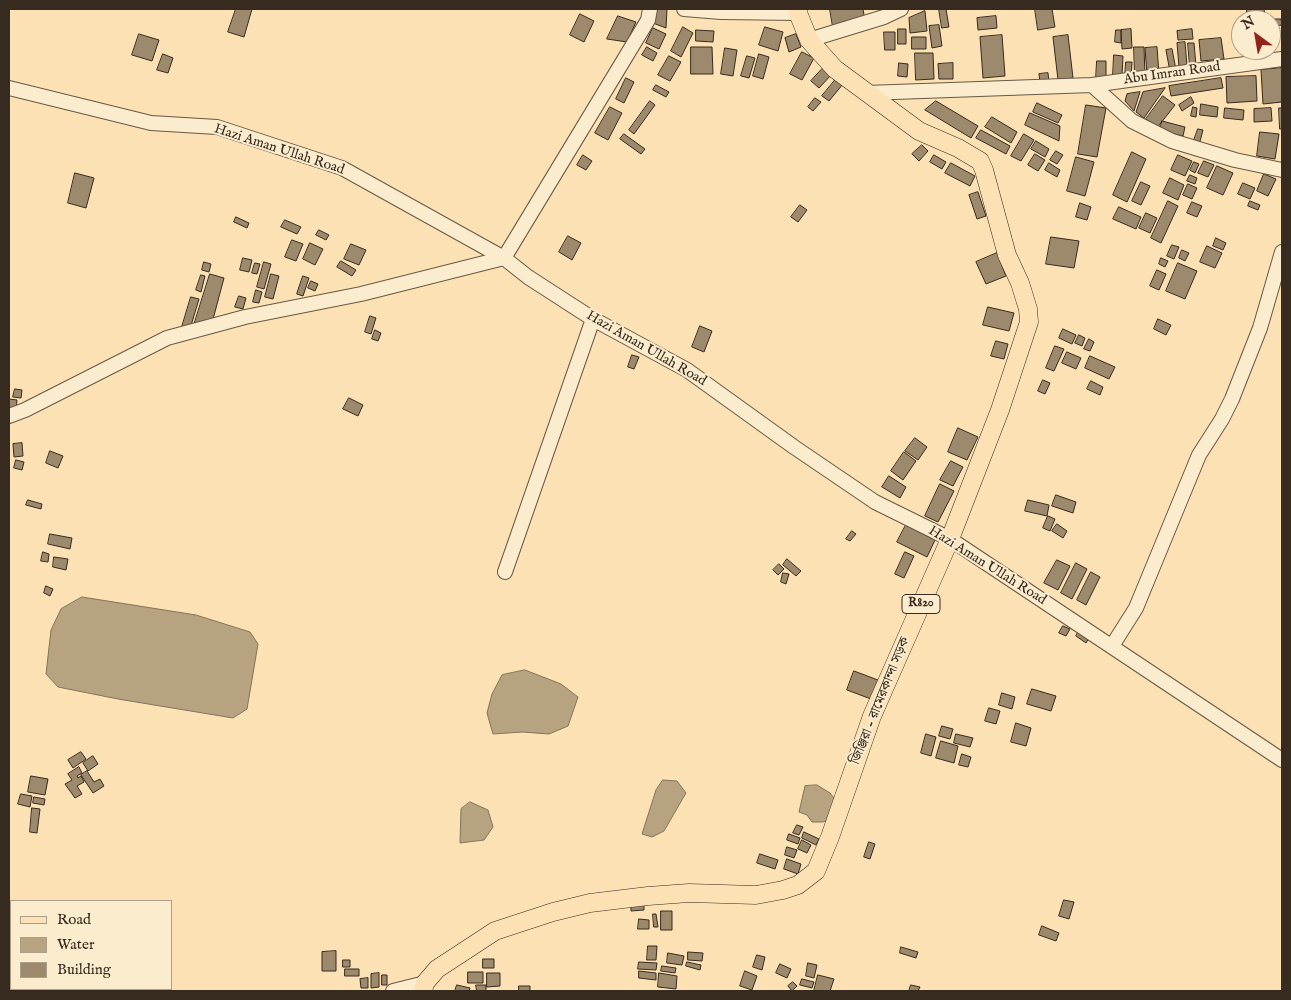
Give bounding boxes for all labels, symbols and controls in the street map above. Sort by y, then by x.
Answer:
north arrow [1231,10,1281,60]
text: N [1239,12,1258,34]
street label: Abu Imran Road [1123,59,1221,89]
street label: Hazi Aman Ullah Road [212,121,346,179]
street label: Hazi Aman Ullah Road [583,308,709,390]
street label: Hazi Aman Ullah Road [925,523,1049,609]
road number: R820 [902,594,940,614]
street label: জিঞ্জিরা - রামেরকান্দা সড়ক [848,635,914,767]
legend [10,900,172,990]
text: Road [57,910,91,929]
text: Water [57,935,94,954]
text: Building [57,960,111,979]

